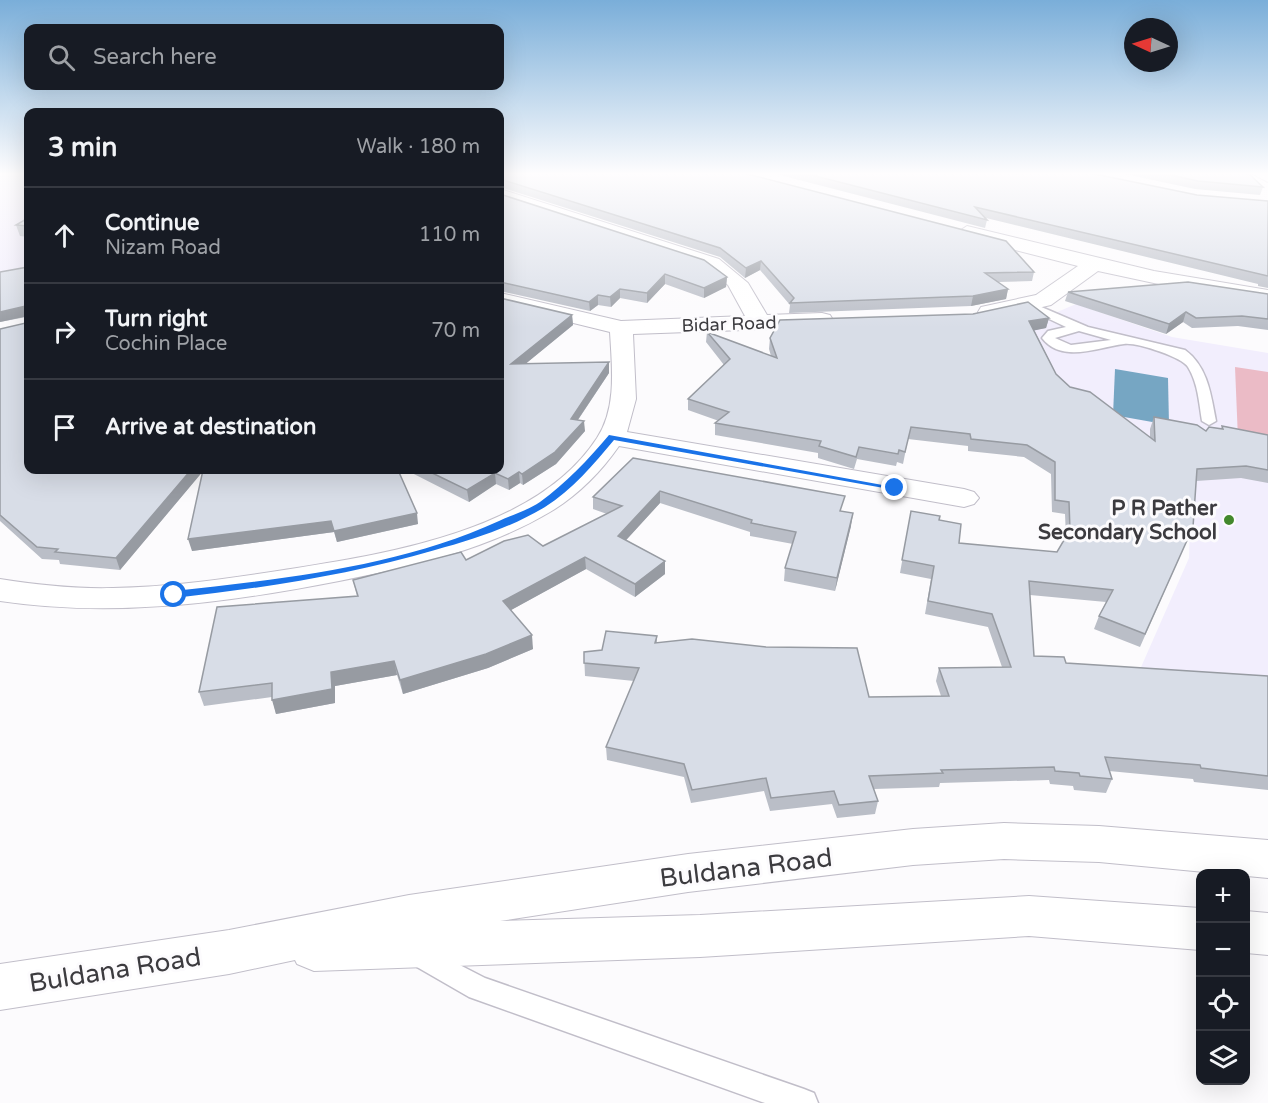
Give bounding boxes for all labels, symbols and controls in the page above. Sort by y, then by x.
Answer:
north arrow [1124,18,1178,72]
search box [24,24,504,90]
icon: search [45,41,78,74]
text: Search here [93,44,217,70]
text: 3 min [48,132,117,163]
text: Walk · 180 m [357,135,480,159]
text: Continue [105,210,200,236]
icon: ahead [48,219,81,252]
text: 110 m [419,223,480,247]
text: Nizam Road [105,236,221,260]
text: Turn right [105,306,207,332]
street label: Bidar Road [681,311,777,337]
icon: right [48,315,81,348]
text: 70 m [431,319,480,343]
text: Cochin Place [105,332,227,356]
icon: arrive [48,411,81,444]
text: Arrive at destination [105,414,316,440]
route end [881,474,907,500]
place label: P R Pather Secondary School [1038,496,1218,545]
marker: P R Pather Secondary School [1222,513,1236,527]
route start [160,581,186,607]
street label: Buldana Road [658,842,834,894]
map controls [1196,869,1250,1085]
button: + [1196,869,1250,923]
button: − [1196,923,1250,977]
street label: Buldana Road [27,941,203,999]
button: locate [1196,977,1250,1031]
button: layers [1196,1031,1250,1085]

